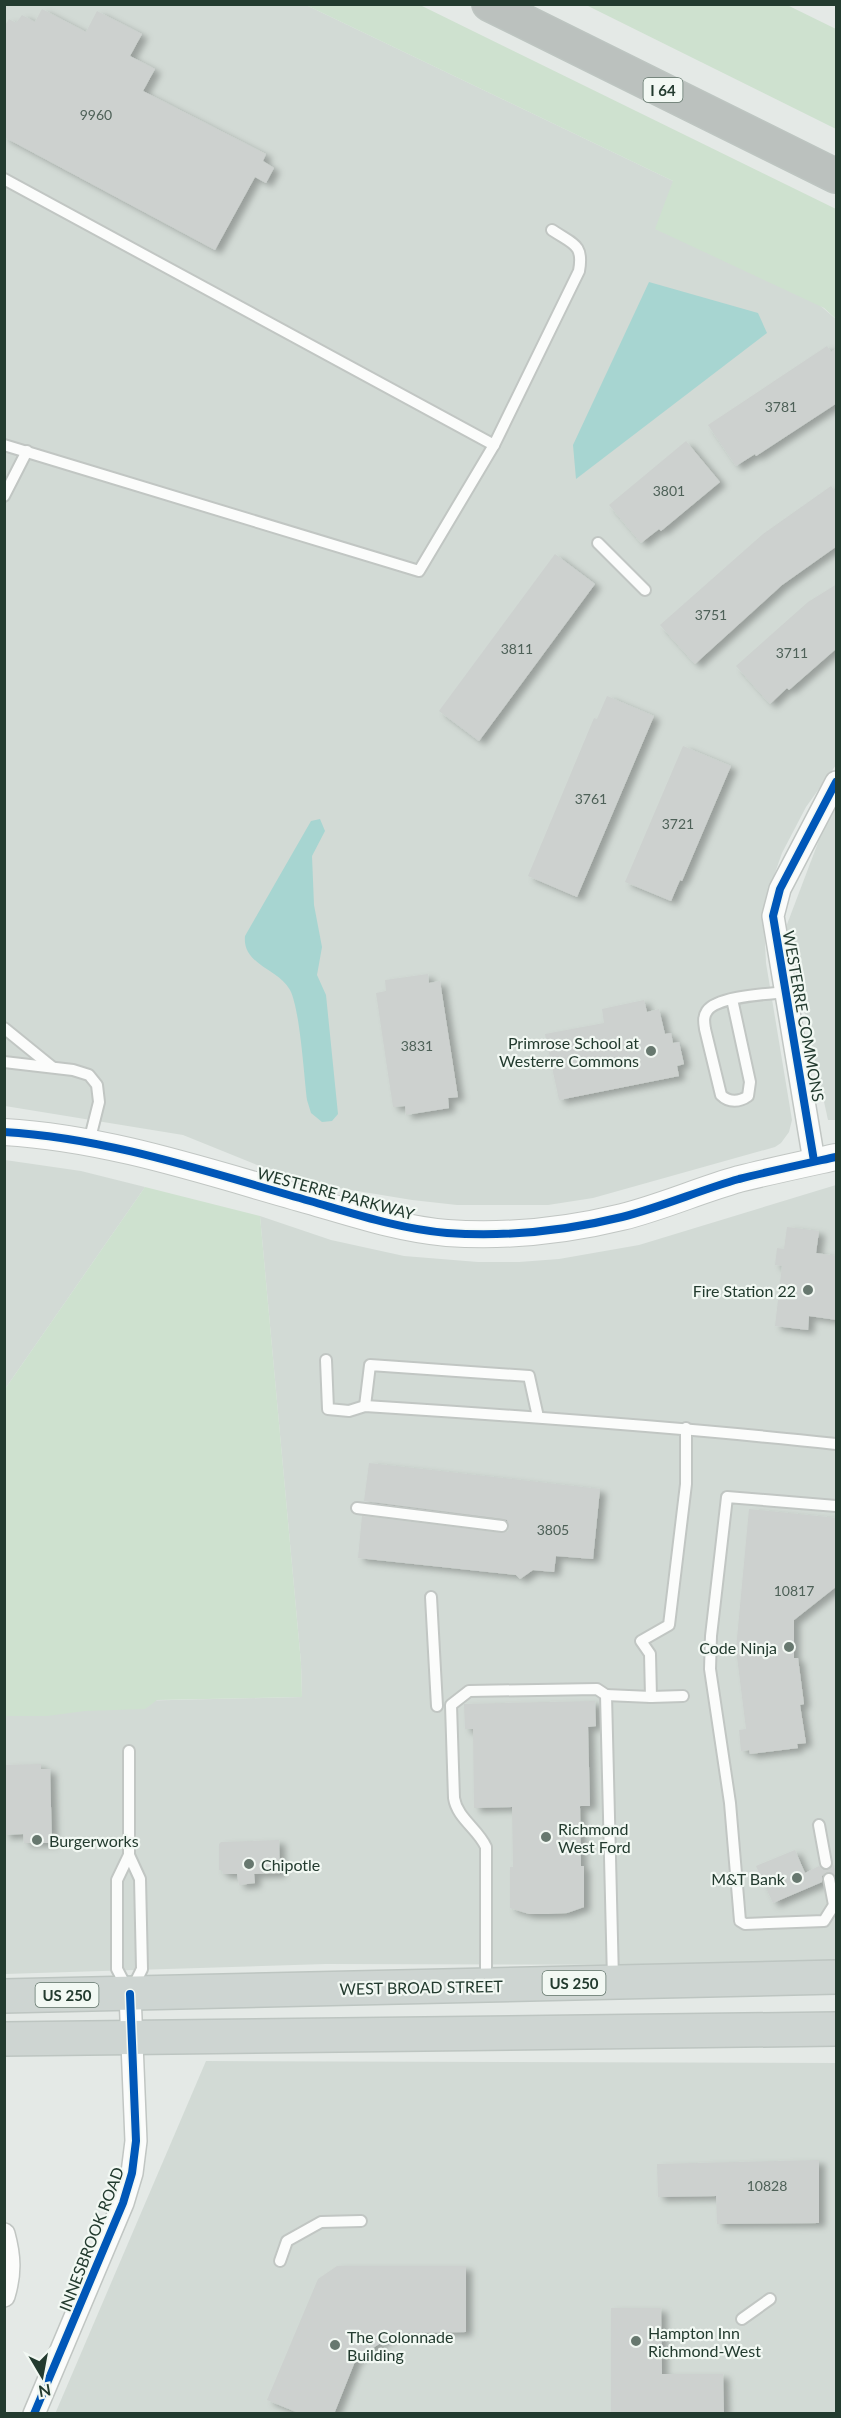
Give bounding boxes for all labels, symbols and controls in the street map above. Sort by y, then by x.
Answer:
road number: I 64 [644,78,682,102]
house number: 9960 [80,106,112,123]
house number: 3781 [765,398,797,415]
house number: 3801 [653,482,685,499]
house number: 3751 [695,606,727,623]
house number: 3811 [501,640,533,657]
house number: 3711 [776,644,808,661]
house number: 3761 [575,790,607,807]
house number: 3721 [662,815,694,832]
street label: WESTERRE COMMONS [780,929,828,1103]
place label: Primrose School at Westerre Commons [499,1033,639,1070]
house number: 3831 [401,1037,433,1054]
marker: Primrose School at Westerre Commons [644,1044,658,1058]
street label: WESTERRE PARKWAY [255,1163,417,1223]
place label: Fire Station 22 [693,1281,796,1300]
marker: Fire Station 22 [801,1283,815,1297]
house number: 3805 [537,1521,569,1538]
house number: 10817 [774,1582,814,1599]
place label: Code Ninja [699,1638,777,1657]
marker: Code Ninja [782,1640,796,1654]
place label: Richmond West Ford [558,1819,631,1856]
marker: Richmond West Ford [539,1830,553,1844]
place label: Burgerworks [49,1831,139,1850]
marker: Burgerworks [30,1833,44,1847]
place label: Chipotle [261,1855,320,1874]
marker: Chipotle [242,1857,256,1871]
place label: M&T Bank [711,1869,786,1888]
marker: M&T Bank [790,1871,804,1885]
road number: US 250 [542,1971,606,1995]
street label: WEST BROAD STREET [339,1976,503,1998]
road number: US 250 [36,1983,98,2007]
street label: INNESBROOK ROAD [55,2164,127,2314]
house number: 10828 [747,2177,787,2194]
place label: Hampton Inn Richmond-West [648,2323,761,2360]
place label: The Colonnade Building [347,2327,453,2364]
marker: Hampton Inn Richmond-West [629,2334,643,2348]
marker: The Colonnade Building [328,2338,342,2352]
north arrow [12,2346,72,2406]
text: N [37,2381,52,2402]

